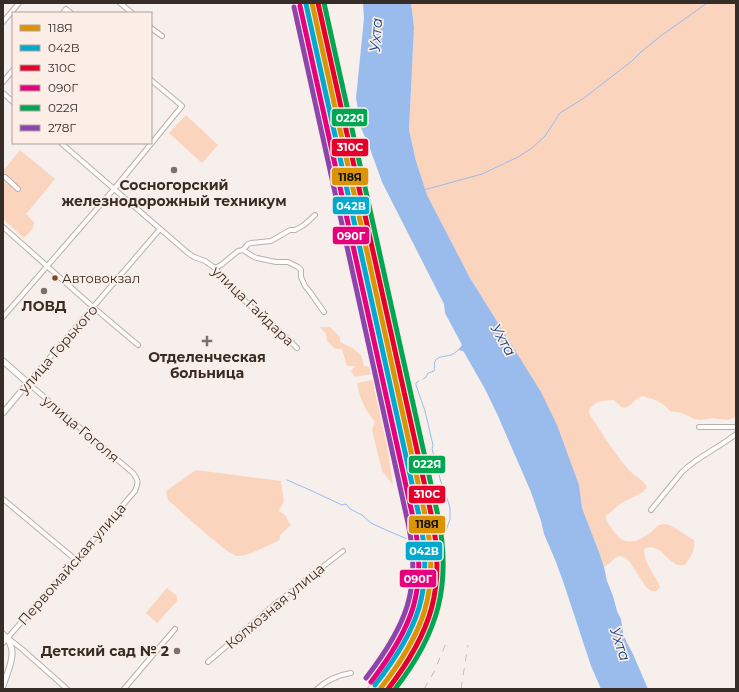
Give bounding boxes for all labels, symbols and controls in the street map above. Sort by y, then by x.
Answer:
legend [12,12,152,144]
water label: Ухта [365,17,386,53]
text: 118Я [48,20,73,35]
text: 042В [48,40,80,55]
text: 310С [48,60,76,75]
text: 090Г [48,80,78,95]
text: 022Я [48,100,78,115]
line badge: 022Я [331,108,368,127]
text: 022Я [336,111,364,125]
text: 278Г [48,120,76,135]
line badge: 310С [331,138,369,157]
text: 310С [336,140,363,154]
marker: Сосногорский железнодорожный техникум [169,165,179,175]
line badge: 118Я [331,167,369,186]
text: 118Я [338,170,362,184]
place label: Сосногорский железнодорожный техникум [61,176,287,210]
line badge: 042В [332,196,370,215]
text: 042В [336,199,366,213]
line badge: 090Г [332,226,370,245]
text: 090Г [337,229,366,243]
street label: улица Гайдара [207,261,298,350]
place label: Автовокзал [62,270,140,286]
marker: Автовокзал [50,273,60,283]
marker: ЛОВД [39,286,49,296]
place label: ЛОВД [21,297,67,315]
street label: улица Горького [14,301,102,398]
water label: Ухта [487,320,520,359]
marker: Отделенческая больница [201,335,213,347]
place label: Отделенческая больница [148,348,266,382]
street label: улица Гоголя [38,391,123,466]
line badge: 022Я [408,455,446,474]
text: 022Я [413,457,441,471]
line badge: 310С [408,485,446,504]
text: 310С [413,487,440,501]
street label: Первомайская улица [14,499,130,629]
line badge: 118Я [408,515,446,534]
text: 118Я [415,517,439,531]
line badge: 042В [405,541,443,561]
text: 042В [409,544,439,558]
street label: Колхозная улица [222,559,328,653]
line badge: 090Г [399,569,437,588]
text: 090Г [404,572,433,586]
water label: Ухта [606,624,635,663]
place label: Детский сад № 2 [41,642,169,660]
marker: Детский сад № 2 [172,646,182,656]

